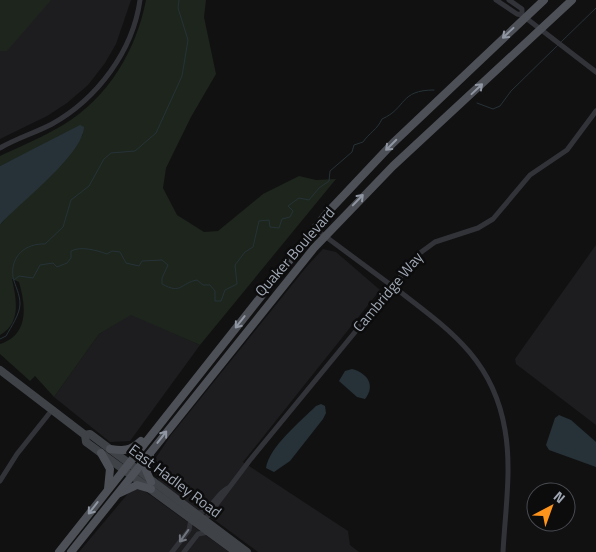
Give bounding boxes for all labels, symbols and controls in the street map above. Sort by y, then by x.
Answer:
one-way arrow [502,27,515,39]
one-way arrow [470,83,483,95]
one-way arrow [385,139,397,152]
one-way arrow [352,194,364,207]
street label: Quaker Boulevard [249,202,340,301]
street label: Cambridge Way [347,246,428,337]
one-way arrow [235,315,245,329]
one-way arrow [156,431,167,444]
street label: East Hadley Road [124,438,226,523]
north arrow [526,482,576,532]
text: N [549,486,570,508]
one-way arrow [88,501,99,514]
one-way arrow [179,529,189,543]

